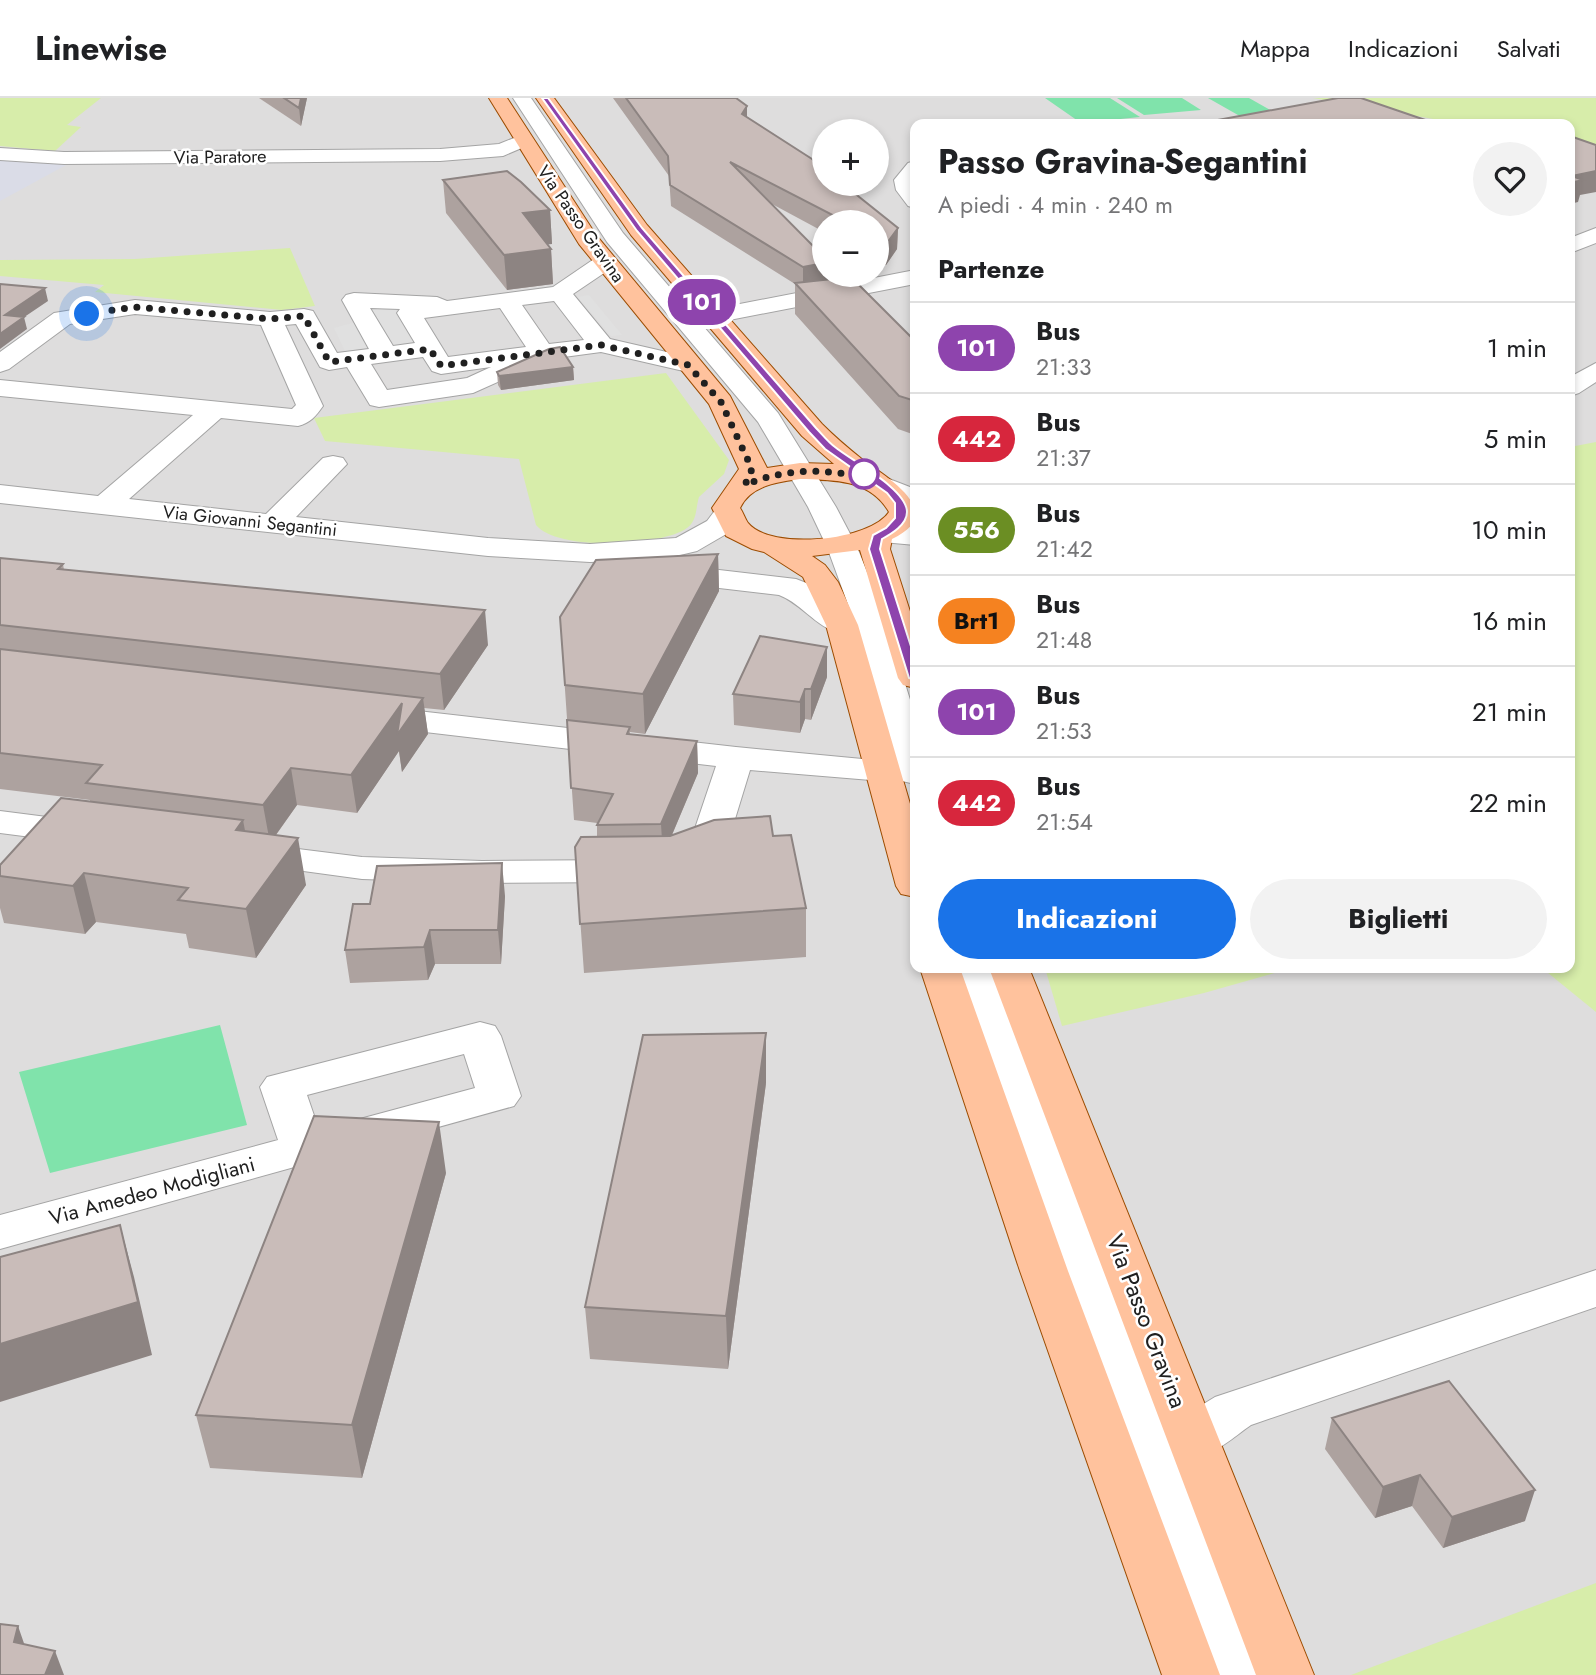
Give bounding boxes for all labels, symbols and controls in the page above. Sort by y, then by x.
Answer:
text: Linewise [35,25,167,72]
text: Mappa [1240,31,1310,66]
text: Indicazioni [1348,31,1459,66]
text: Salvati [1497,31,1561,66]
map controls [812,119,889,287]
button: + [812,119,889,196]
text: Passo Gravina-Segantini [938,138,1308,185]
button: heart [1473,142,1547,216]
street label: Via Paratore [173,143,267,171]
street label: Via Passo Gravina [531,160,631,288]
text: A piedi · 4 min · 240 m [938,188,1173,222]
button: − [812,210,889,287]
text: Partenze [938,250,1044,288]
line badge: 101 [662,279,742,325]
text: 101 [682,284,722,319]
your location [69,296,104,331]
text: Bus [1036,312,1080,350]
text: 1 min [1487,329,1547,367]
text: 101 [956,330,997,365]
text: 21:33 [1036,350,1091,384]
text: Bus [1036,403,1080,441]
text: 5 min [1484,420,1547,458]
text: 442 [952,421,1001,456]
text: 21:37 [1036,441,1091,475]
unlabelled marker [849,459,879,489]
text: Bus [1036,494,1080,532]
street label: Via Giovanni Segantini [162,499,338,543]
text: 10 min [1471,511,1547,549]
text: 556 [953,512,1000,547]
text: 21:42 [1036,532,1093,566]
text: Bus [1036,585,1080,623]
text: 16 min [1472,602,1547,640]
text: Brt1 [954,603,999,638]
text: 21:48 [1036,623,1092,657]
text: Bus [1036,676,1080,714]
text: 21 min [1472,693,1547,731]
text: 101 [956,694,997,729]
text: 21:53 [1036,714,1092,748]
text: Bus [1036,767,1080,805]
text: 22 min [1469,784,1547,822]
text: 442 [952,785,1001,820]
text: 21:54 [1036,805,1093,839]
button: Indicazioni [938,879,1236,959]
button: Biglietti [1250,879,1547,959]
street label: Via Amedeo Modigliani [46,1149,258,1233]
street label: Via Passo Gravina [1098,1229,1196,1413]

